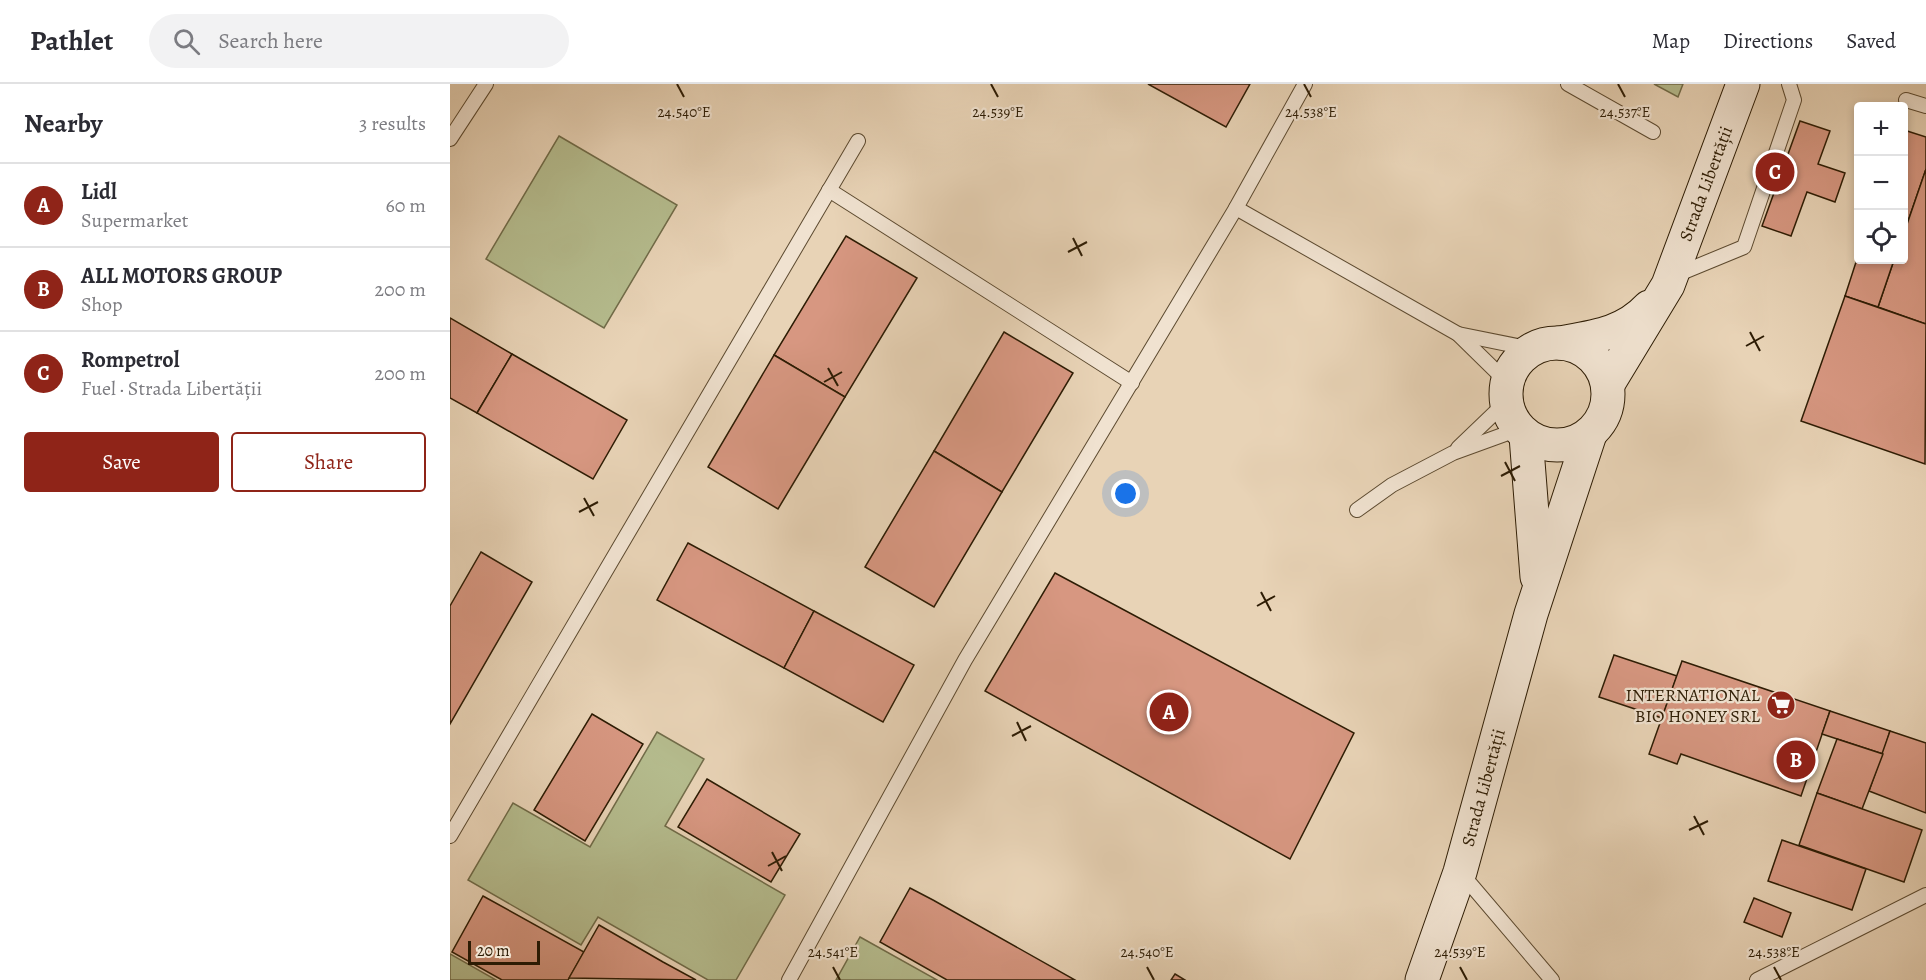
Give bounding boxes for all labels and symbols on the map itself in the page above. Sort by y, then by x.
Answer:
text: 24.540°E [657,102,711,122]
text: 24.539°E [972,102,1024,122]
text: 24.538°E [1285,102,1337,122]
text: 24.537°E [1600,102,1650,122]
street label: Strada Libertății [1673,123,1738,244]
pin: C [1756,150,1794,194]
your location [1111,479,1140,508]
place label: INTERNATIONAL BIO HONEY SRL [1625,683,1761,728]
supermarket icon: INTERNATIONAL BIO HONEY SRL [1765,689,1797,721]
pin: A [1150,690,1188,734]
street label: Strada Libertății [1456,726,1511,849]
pin: B [1776,738,1816,782]
scale bar [468,938,540,966]
text: 24.541°E [808,942,858,962]
text: 24.540°E [1120,942,1174,962]
text: 24.539°E [1434,942,1486,962]
text: 24.538°E [1748,942,1800,962]

